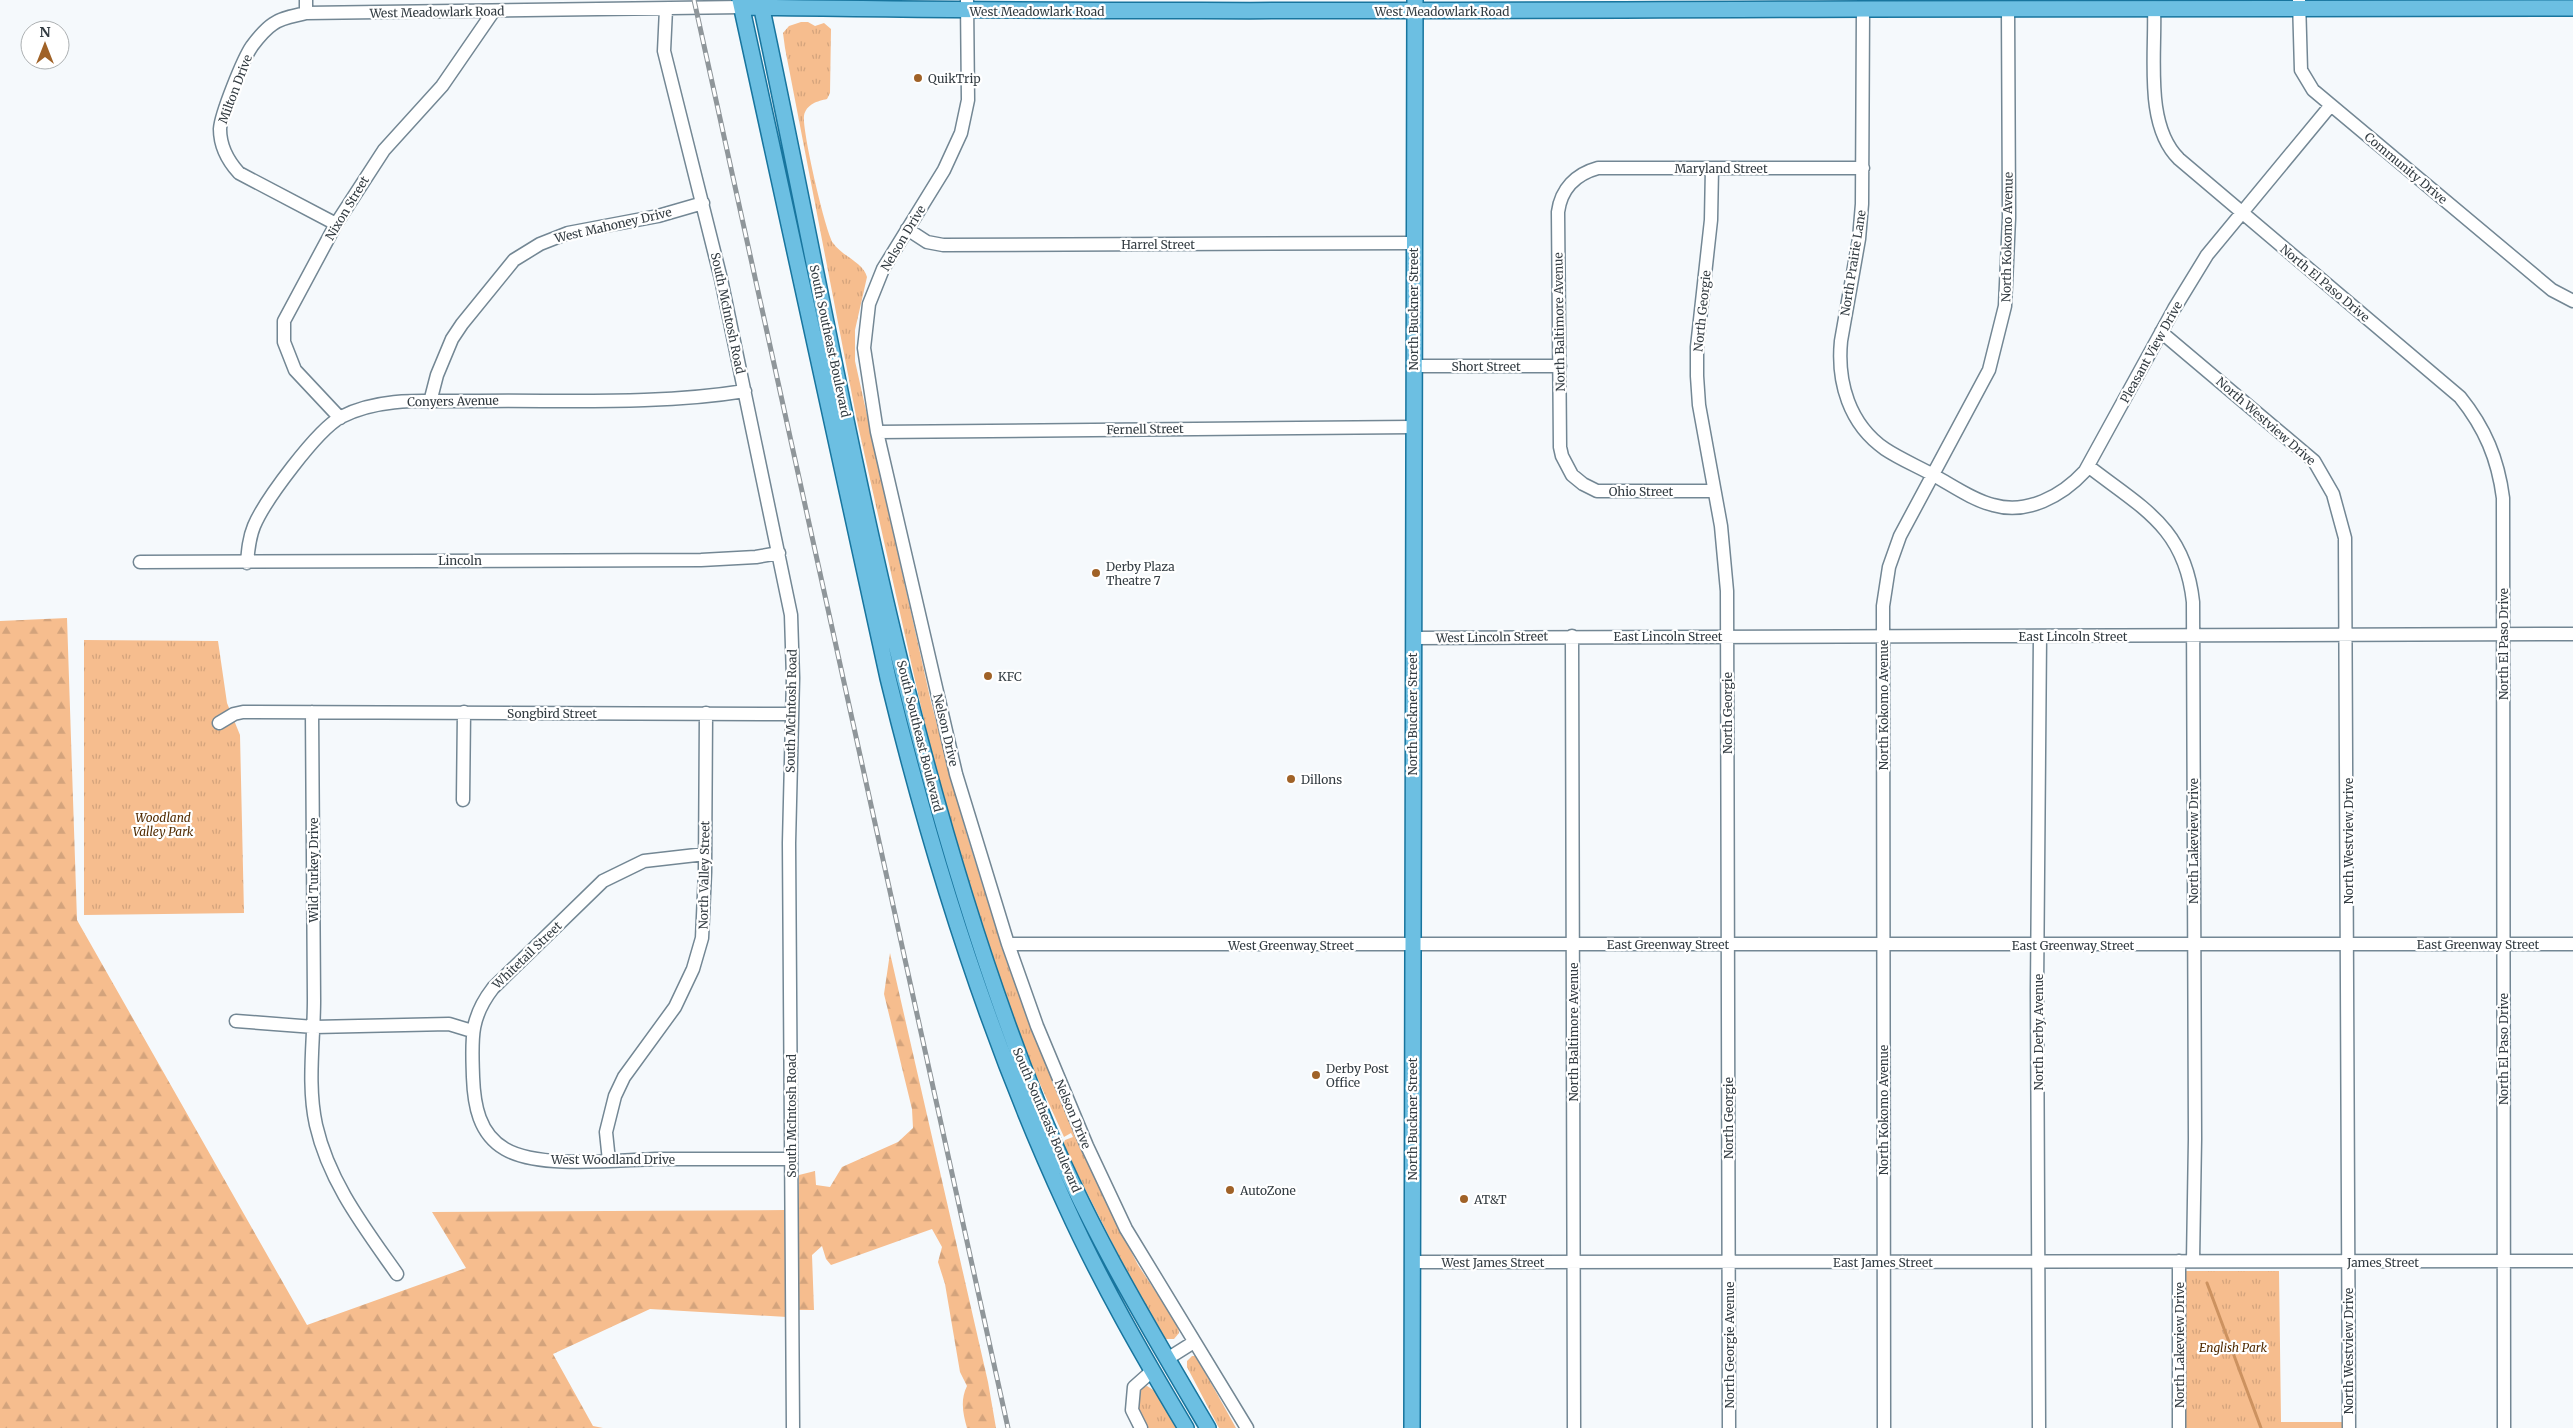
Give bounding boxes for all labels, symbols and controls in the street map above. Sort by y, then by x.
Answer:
street label: West Meadowlark Road [368,3,505,21]
street label: West Meadowlark Road [969,4,1104,19]
street label: West Meadowlark Road [1374,4,1509,19]
north arrow [20,20,70,70]
text: N [39,23,51,41]
street label: Milton Drive [215,52,255,126]
place label: QuikTrip [928,71,981,86]
marker: QuikTrip [912,72,924,84]
street label: Community Drive [2362,129,2450,207]
street label: Maryland Street [1674,161,1768,176]
street label: North Kokomo Avenue [1998,172,2016,302]
street label: Nixon Street [322,173,372,243]
street label: Nelson Drive [878,202,928,274]
street label: West Mahoney Drive [552,204,673,246]
street label: North Prairie Lane [1837,209,1869,317]
street label: Harrel Street [1121,237,1195,252]
street label: North El Paso Drive [2277,241,2373,325]
street label: North Buckner Street [1406,247,1421,370]
street label: South McIntosh Road [708,251,748,375]
street label: North Baltimore Avenue [1550,252,1568,392]
street label: South Southeast Boulevard [806,263,854,419]
street label: North Georgie [1690,269,1714,353]
street label: Pleasant View Drive [2117,298,2185,406]
street label: Short Street [1451,359,1521,374]
street label: North Westview Drive [2213,374,2319,468]
street label: Conyers Avenue [407,393,499,409]
street label: Fernell Street [1106,421,1184,437]
street label: Ohio Street [1609,484,1674,499]
street label: Lincoln [438,553,482,568]
place label: Derby Plaza Theatre 7 [1106,559,1175,588]
marker: Derby Plaza Theatre 7 [1090,567,1102,579]
street label: North El Paso Drive [2496,588,2511,700]
street label: West Lincoln Street [1435,629,1548,645]
street label: East Lincoln Street [1614,629,1723,644]
street label: East Lincoln Street [2019,629,2128,644]
street label: North Kokomo Avenue [1876,640,1891,770]
street label: South McIntosh Road [782,649,800,773]
street label: North Buckner Street [1405,652,1420,775]
street label: South Southeast Boulevard [894,659,946,813]
place label: KFC [998,669,1022,684]
marker: KFC [982,670,994,682]
street label: North Georgie [1720,672,1735,754]
street label: Nelson Drive [930,692,962,768]
street label: Songbird Street [507,706,597,721]
place label: Dillons [1301,772,1342,787]
marker: Dillons [1285,773,1297,785]
street label: North Lakeview Drive [2186,778,2201,904]
street label: North Westview Drive [2341,778,2356,904]
park label: Woodland Valley Park [133,810,194,839]
street label: Wild Turkey Drive [306,818,321,924]
street label: North Valley Street [696,820,712,929]
street label: Whitetail Street [488,918,565,993]
street label: East Greenway Street [1607,937,1730,952]
street label: East Greenway Street [2417,937,2540,952]
street label: West Greenway Street [1227,938,1354,953]
street label: East Greenway Street [2012,938,2135,953]
street label: North Baltimore Avenue [1566,962,1581,1102]
street label: North Derby Avenue [2031,974,2046,1090]
street label: North El Paso Drive [2496,993,2511,1105]
street label: South Southeast Boulevard [1010,1045,1084,1195]
street label: North Kokomo Avenue [1876,1045,1891,1175]
street label: South McIntosh Road [784,1054,799,1178]
street label: North Buckner Street [1405,1057,1420,1180]
place label: Derby Post Office [1326,1061,1389,1090]
marker: Derby Post Office [1310,1069,1322,1081]
street label: Nelson Drive [1052,1077,1094,1151]
street label: North Georgie [1721,1077,1736,1159]
street label: West Woodland Drive [550,1152,675,1167]
place label: AutoZone [1239,1183,1296,1198]
marker: AutoZone [1224,1184,1236,1196]
place label: AT&T [1473,1192,1507,1207]
marker: AT&T [1458,1193,1470,1205]
street label: West James Street [1440,1255,1545,1270]
street label: East James Street [1833,1255,1933,1270]
street label: James Street [2346,1255,2419,1270]
street label: North Georgie Avenue [1722,1282,1737,1408]
street label: North Lakeview Drive [2172,1282,2187,1408]
street label: North Westview Drive [2341,1288,2356,1414]
park label: English Park [2199,1340,2267,1355]

